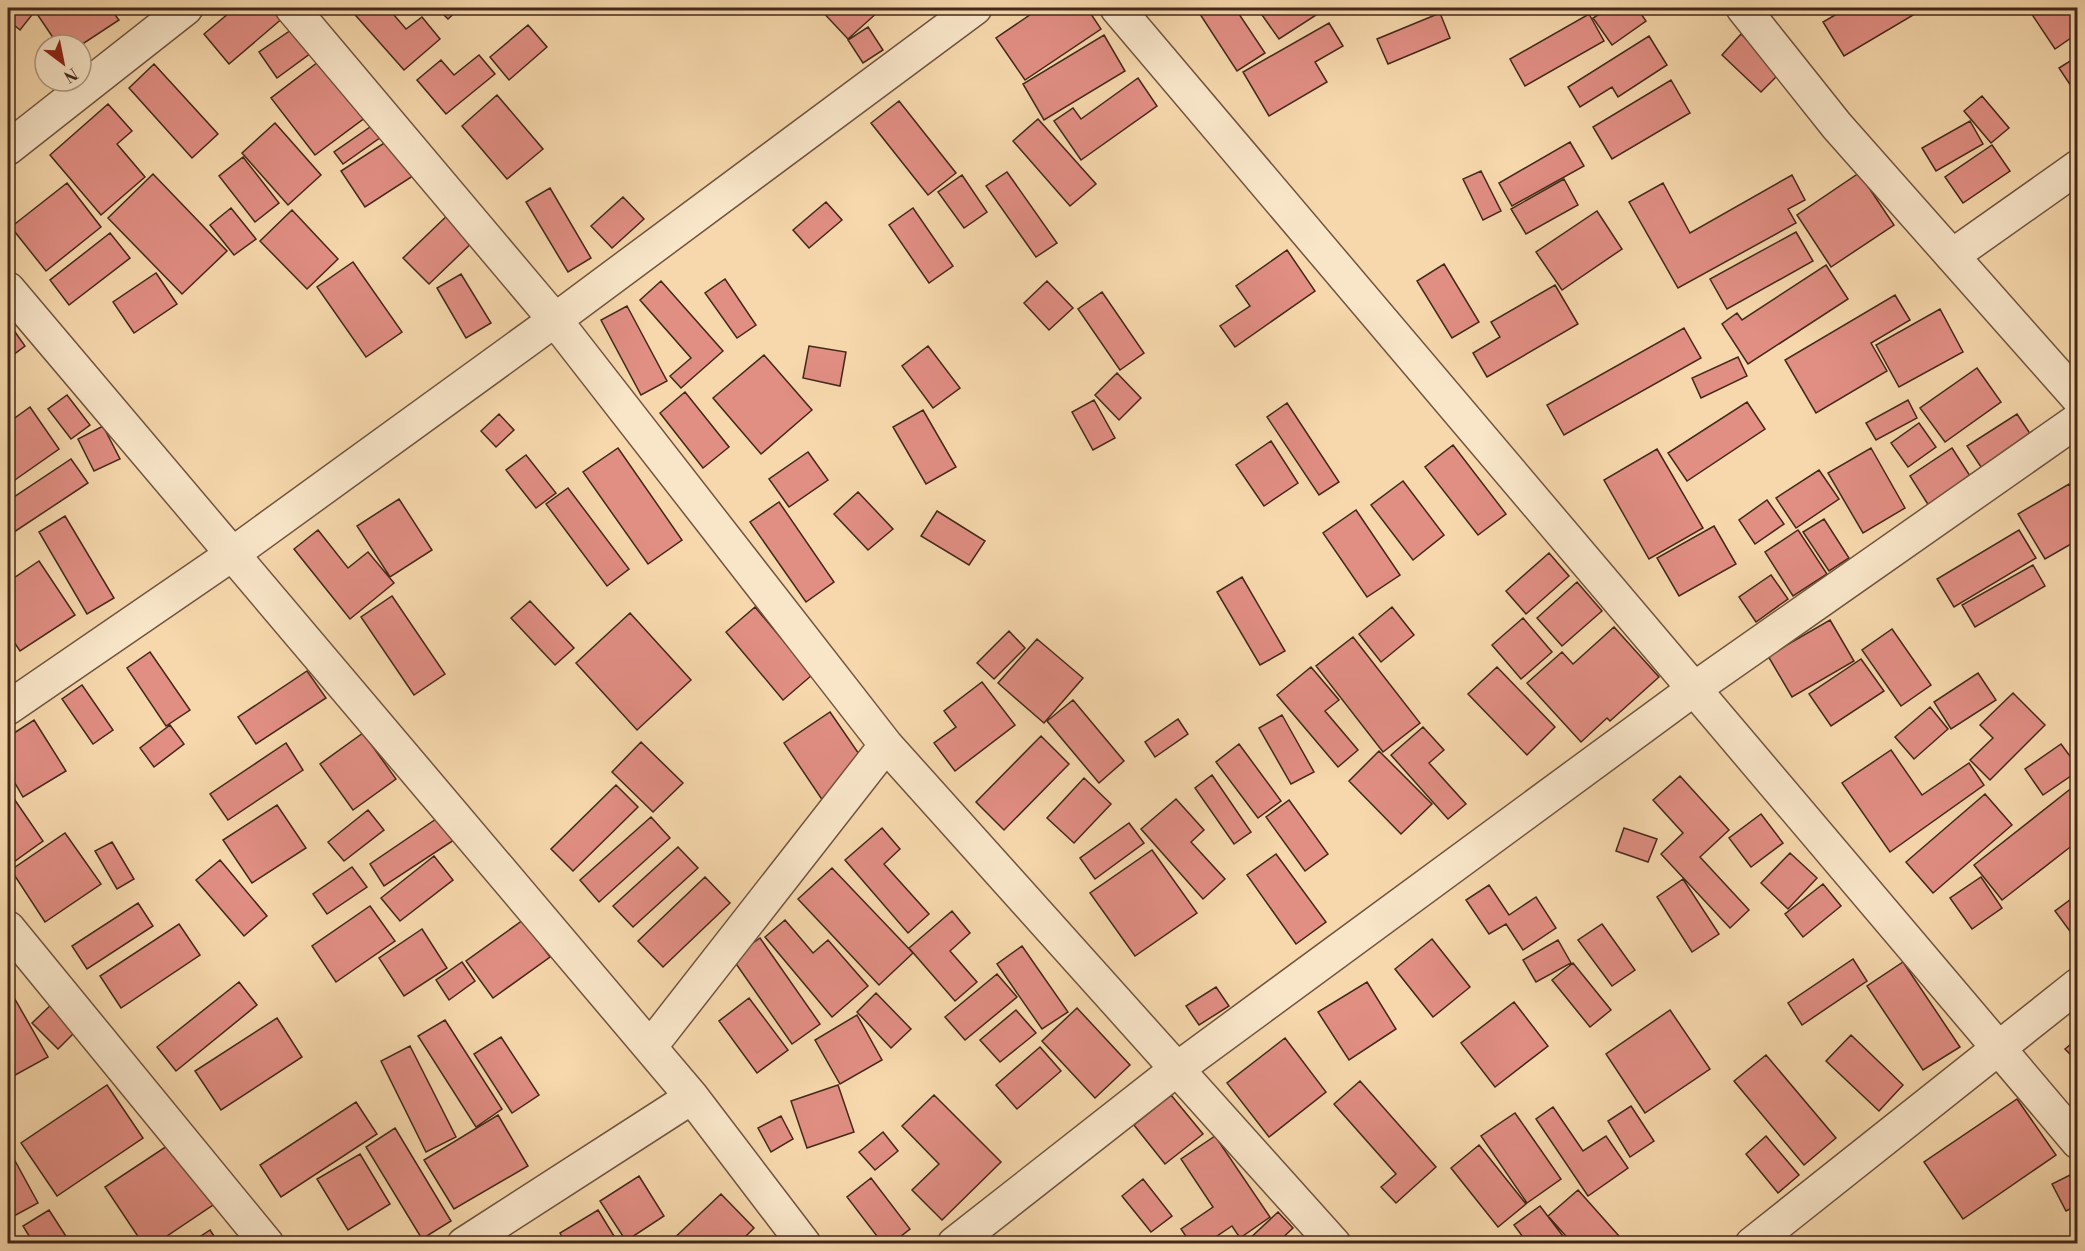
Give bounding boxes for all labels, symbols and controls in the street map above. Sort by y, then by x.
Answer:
north arrow [33,33,93,93]
text: N [59,63,81,87]

